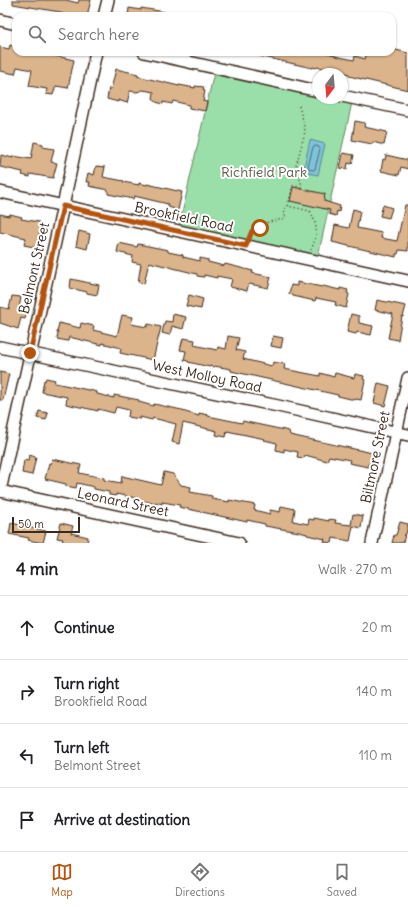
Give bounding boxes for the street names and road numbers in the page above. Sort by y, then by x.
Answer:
street label: Brookfield Road [133,198,235,236]
street label: Belmont Street [15,220,53,316]
street label: West Molloy Road [151,356,263,396]
street label: Biltmore Street [356,409,394,505]
street label: Leonard Street [76,484,171,521]

